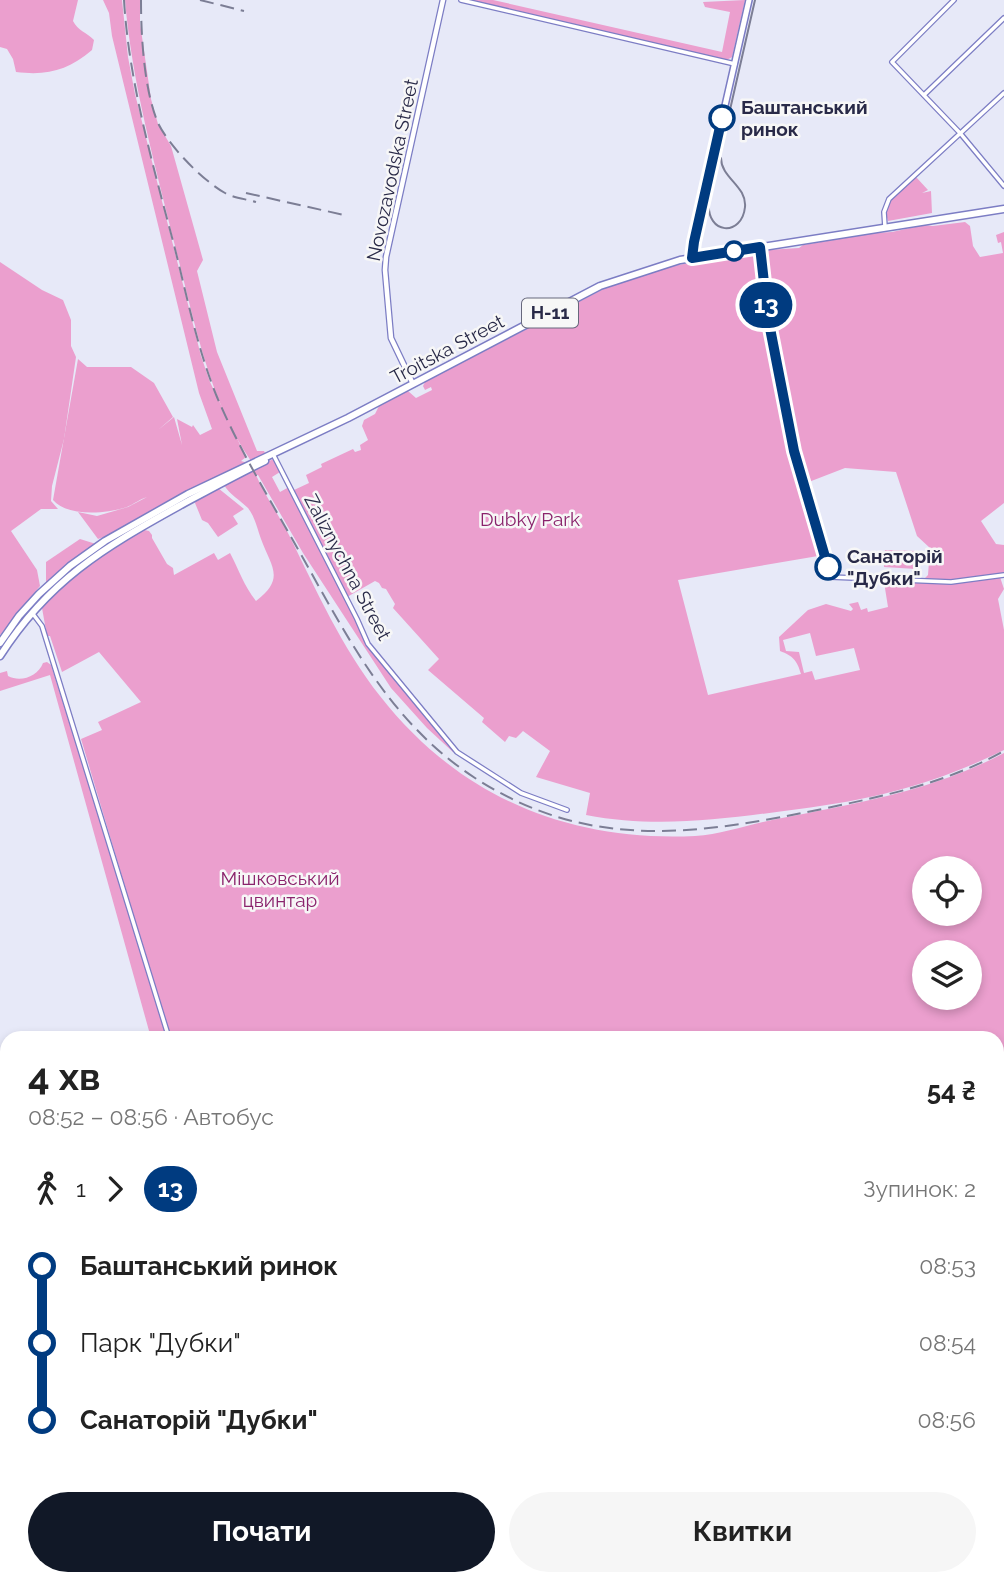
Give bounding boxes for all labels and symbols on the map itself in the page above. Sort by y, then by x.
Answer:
street label: Novozavodska Street [362,76,422,263]
place label: Баштанський ринок [741,96,868,140]
marker: Баштанський ринок [709,105,735,131]
unlabelled marker [724,241,744,261]
line badge: 13 [734,282,798,328]
road number: Н-11 [522,298,578,328]
street label: Troitska Street [387,310,508,388]
street label: Zaliznychna Street [300,490,396,644]
park label: Dubky Park [480,508,580,530]
place label: Санаторій "Дубки" [847,545,943,589]
marker: Санаторій "Дубки" [815,554,841,580]
park label: Мішковський цвинтар [221,867,339,911]

